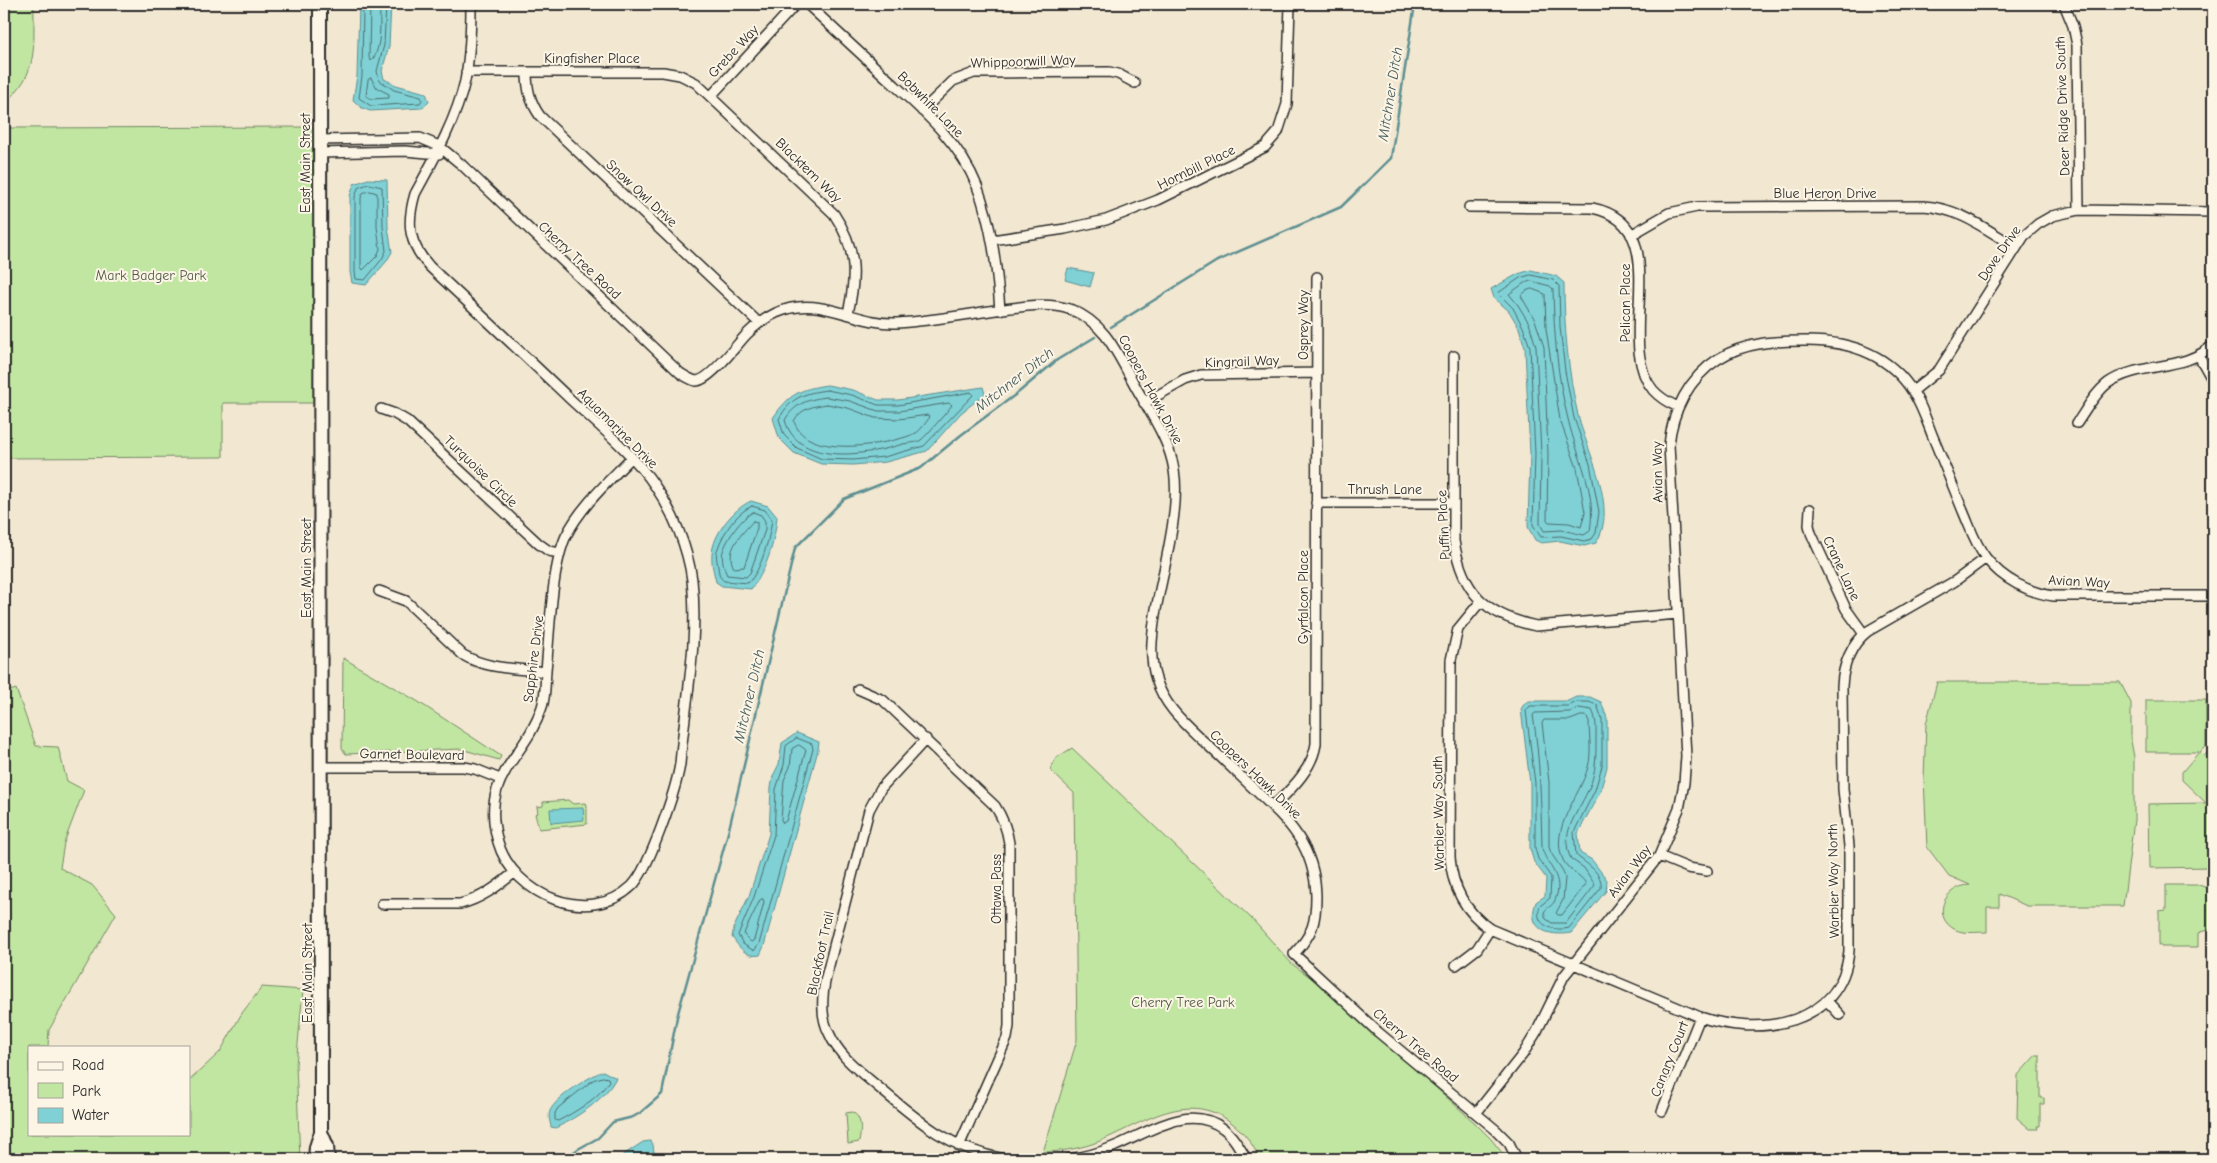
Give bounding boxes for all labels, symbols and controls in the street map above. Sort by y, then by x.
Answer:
street label: Grebe Way [705,21,763,81]
street label: Deer Ridge Drive South [2052,36,2073,176]
water label: Mitchner Ditch [1374,46,1406,143]
street label: Kingfisher Place [544,50,640,67]
street label: Whippoorwill Way [970,51,1077,72]
street label: Bobwhite Lane [894,68,967,141]
street label: East Main Street [297,112,314,213]
street label: Blacktern Way [772,134,846,207]
street label: Hornbill Place [1155,141,1238,194]
street label: Snow Owl Drive [603,156,681,231]
street label: Blue Heron Drive [1774,185,1877,202]
street label: Cherry Tree Road [535,218,624,303]
street label: Dove Drive [1974,222,2025,284]
street label: Pelican Place [1617,264,1634,342]
park label: Mark Badger Park [96,267,207,284]
street label: Osprey Way [1295,289,1312,360]
street label: Coopers Hawk Drive [1115,332,1187,447]
water label: Mitchner Ditch [970,344,1057,417]
street label: Kingrail Way [1205,352,1280,371]
street label: Aquamarine Drive [574,385,661,472]
street label: Turquoise Circle [440,432,521,511]
street label: Avian Way [1648,440,1667,503]
street label: Thrush Lane [1348,481,1422,498]
street label: Puffin Place [1433,489,1454,561]
street label: East Main Street [298,517,315,618]
street label: Crane Lane [1819,533,1864,603]
street label: Gyrfalcon Place [1295,550,1312,644]
street label: Avian Way [2048,571,2111,592]
street label: Sapphire Drive [520,615,547,704]
water label: Mitchner Ditch [729,648,768,745]
street label: Coopers Hawk Drive [1206,726,1305,823]
street label: Garnet Boulevard [359,745,465,764]
street label: Warbler Way South [1429,755,1448,871]
street label: Warbler Way North [1824,823,1843,939]
street label: Avian Way [1604,841,1655,901]
street label: Ottawa Pass [988,854,1005,924]
street label: Blackfoot Trail [803,909,838,997]
street label: East Main Street [299,922,316,1023]
park label: Cherry Tree Park [1131,994,1235,1011]
street label: Cherry Tree Road [1369,1005,1462,1086]
street label: Canary Court [1647,1018,1693,1099]
legend [28,1046,190,1136]
text: Road [72,1056,104,1074]
text: Park [72,1082,101,1100]
text: Water [72,1106,109,1124]

